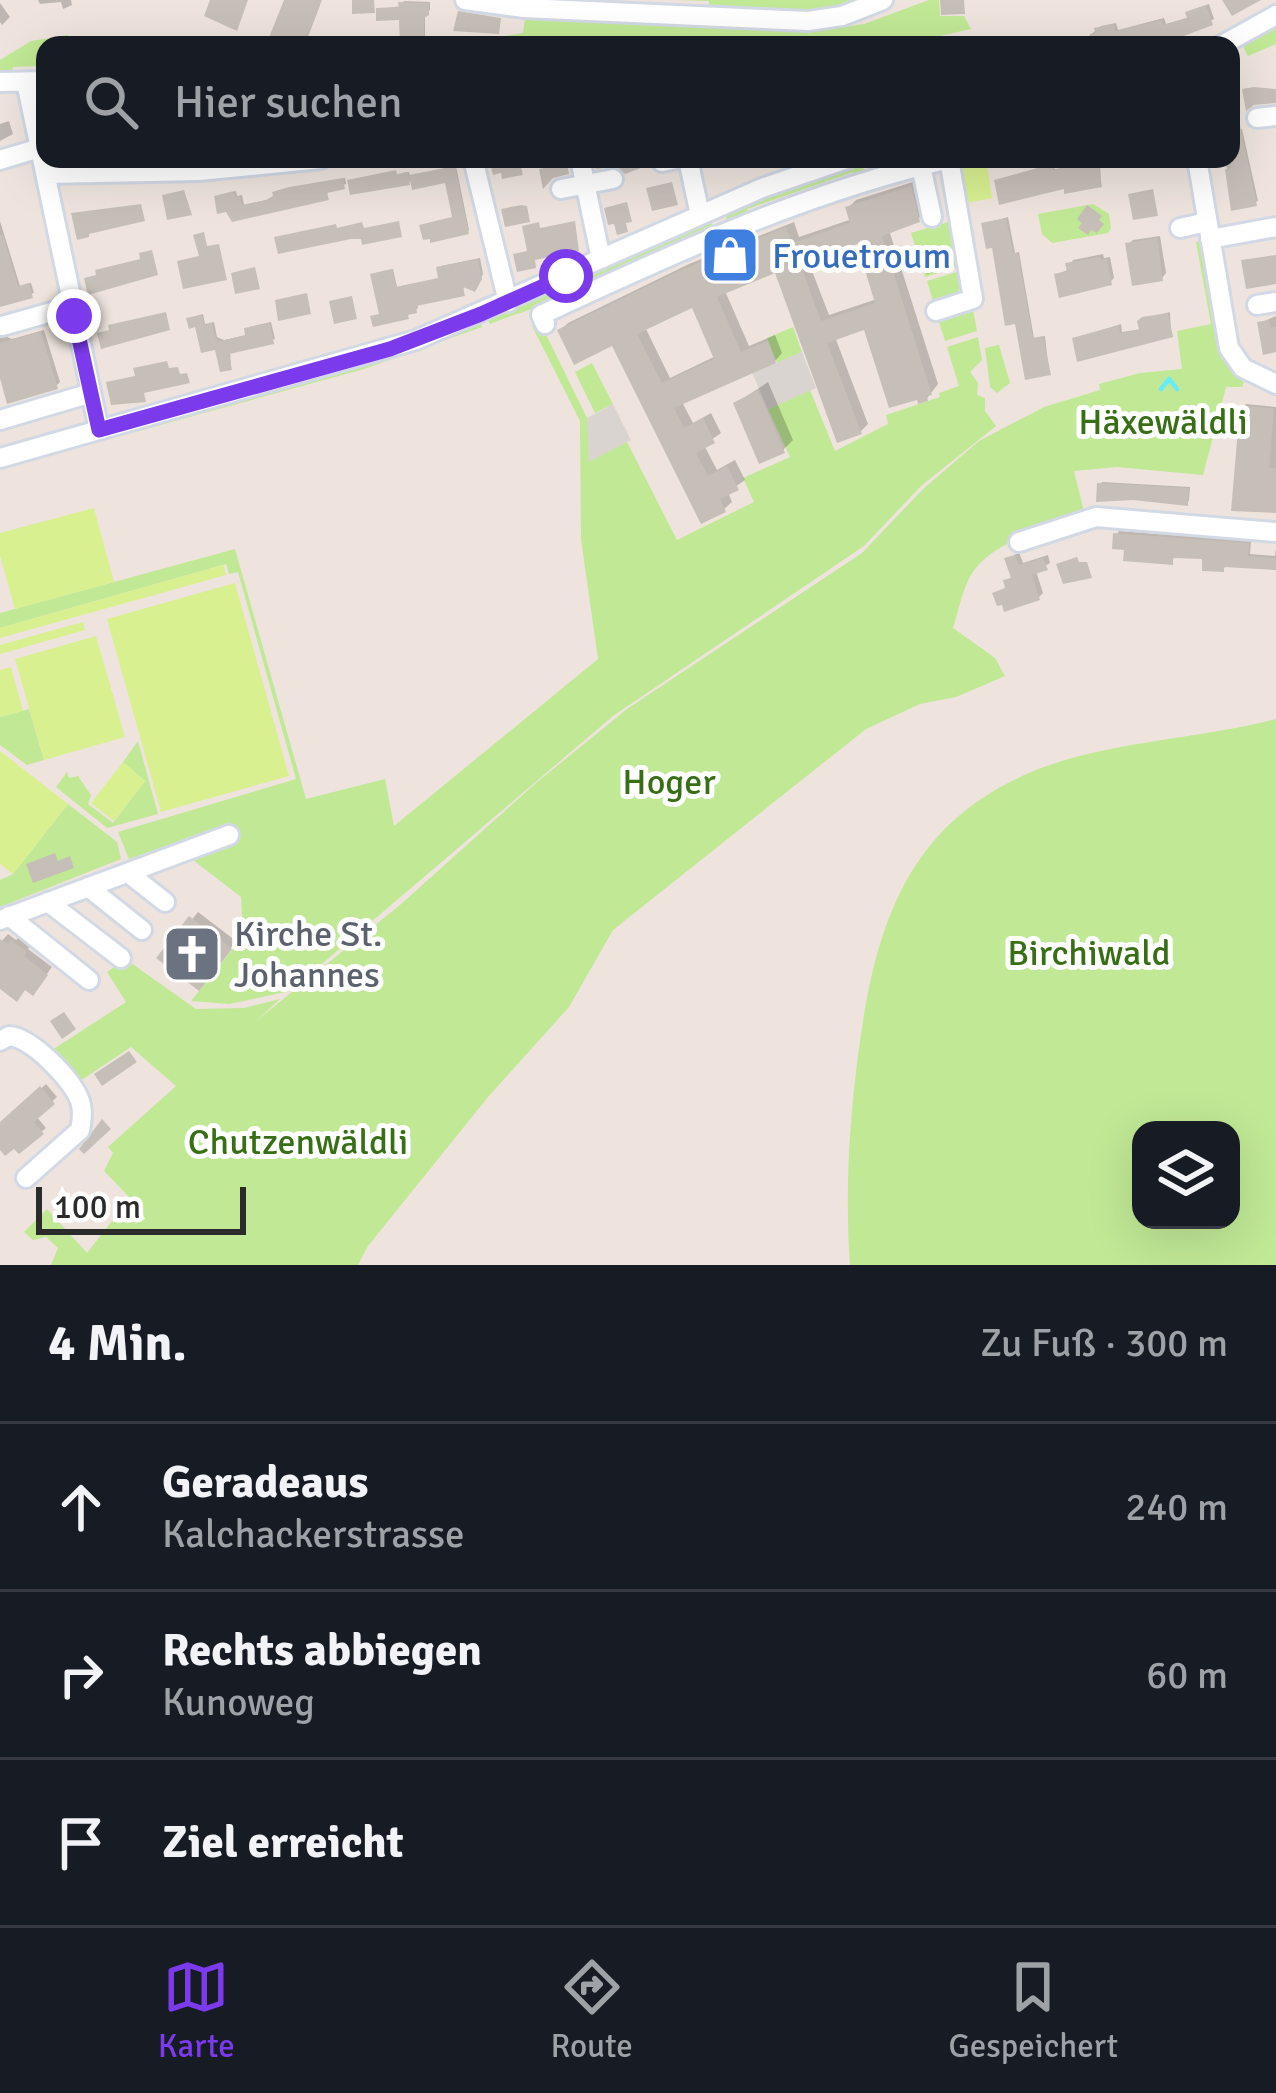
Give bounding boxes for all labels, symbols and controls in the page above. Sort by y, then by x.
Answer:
search box [36,36,1240,168]
icon: search [78,69,144,135]
text: Hier suchen [174,75,403,130]
shop icon: Frouetroum [699,224,761,286]
place label: Frouetroum [772,234,951,279]
route start [539,249,593,303]
route end [47,289,101,343]
park label: Häxewäldli [1078,400,1248,445]
park label: Hoger [622,760,716,805]
place label: Kirche St. Johannes [234,912,382,998]
church icon: Kirche St. Johannes [161,923,223,985]
park label: Birchiwald [1007,931,1171,976]
park label: Chutzenwäldli [188,1120,408,1165]
map controls [1132,1121,1240,1229]
button: layers [1132,1121,1240,1229]
scale bar [36,1181,246,1234]
text: 100 m [54,1187,141,1228]
text: 4 Min. [48,1312,187,1375]
text: Zu Fuß · 300 m [980,1319,1228,1367]
text: Geradeaus [162,1455,368,1510]
icon: ahead [48,1474,114,1540]
text: 240 m [1125,1483,1228,1531]
text: Kalchackerstrasse [162,1510,465,1558]
text: Rechts abbiegen [162,1623,482,1678]
icon: right [48,1642,114,1708]
text: 60 m [1146,1651,1228,1699]
text: Kunoweg [162,1678,315,1726]
icon: arrive [48,1810,114,1876]
text: Ziel erreicht [162,1815,404,1870]
tab: Karte [158,1954,235,2067]
tab: Route [551,1954,633,2067]
tab: Gespeichert [949,1954,1118,2067]

